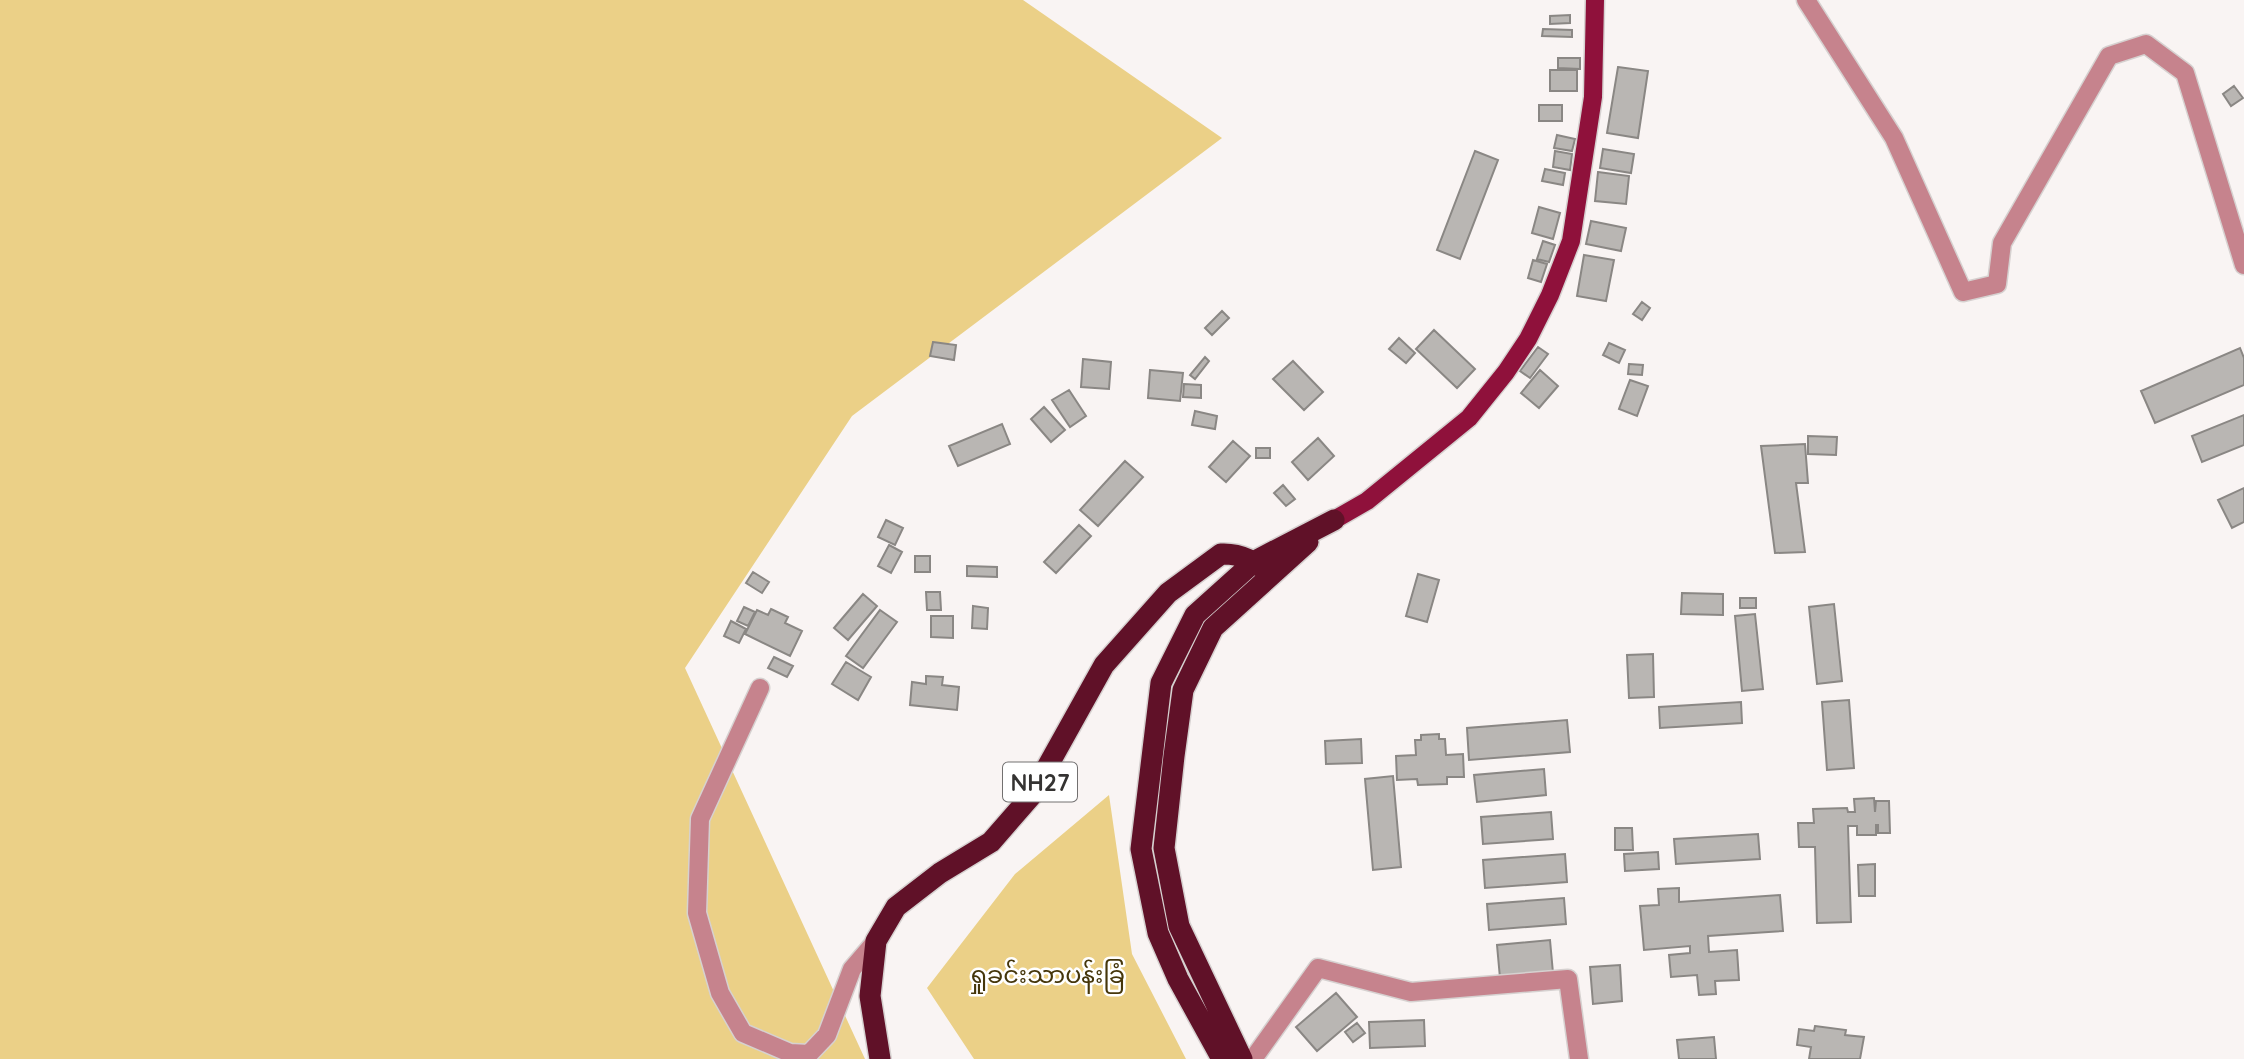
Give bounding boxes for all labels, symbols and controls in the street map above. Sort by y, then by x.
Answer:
road number: NH27 [1003,762,1077,802]
park label: ရှုခင်းသာပန်းခြံ [969,959,1125,994]

